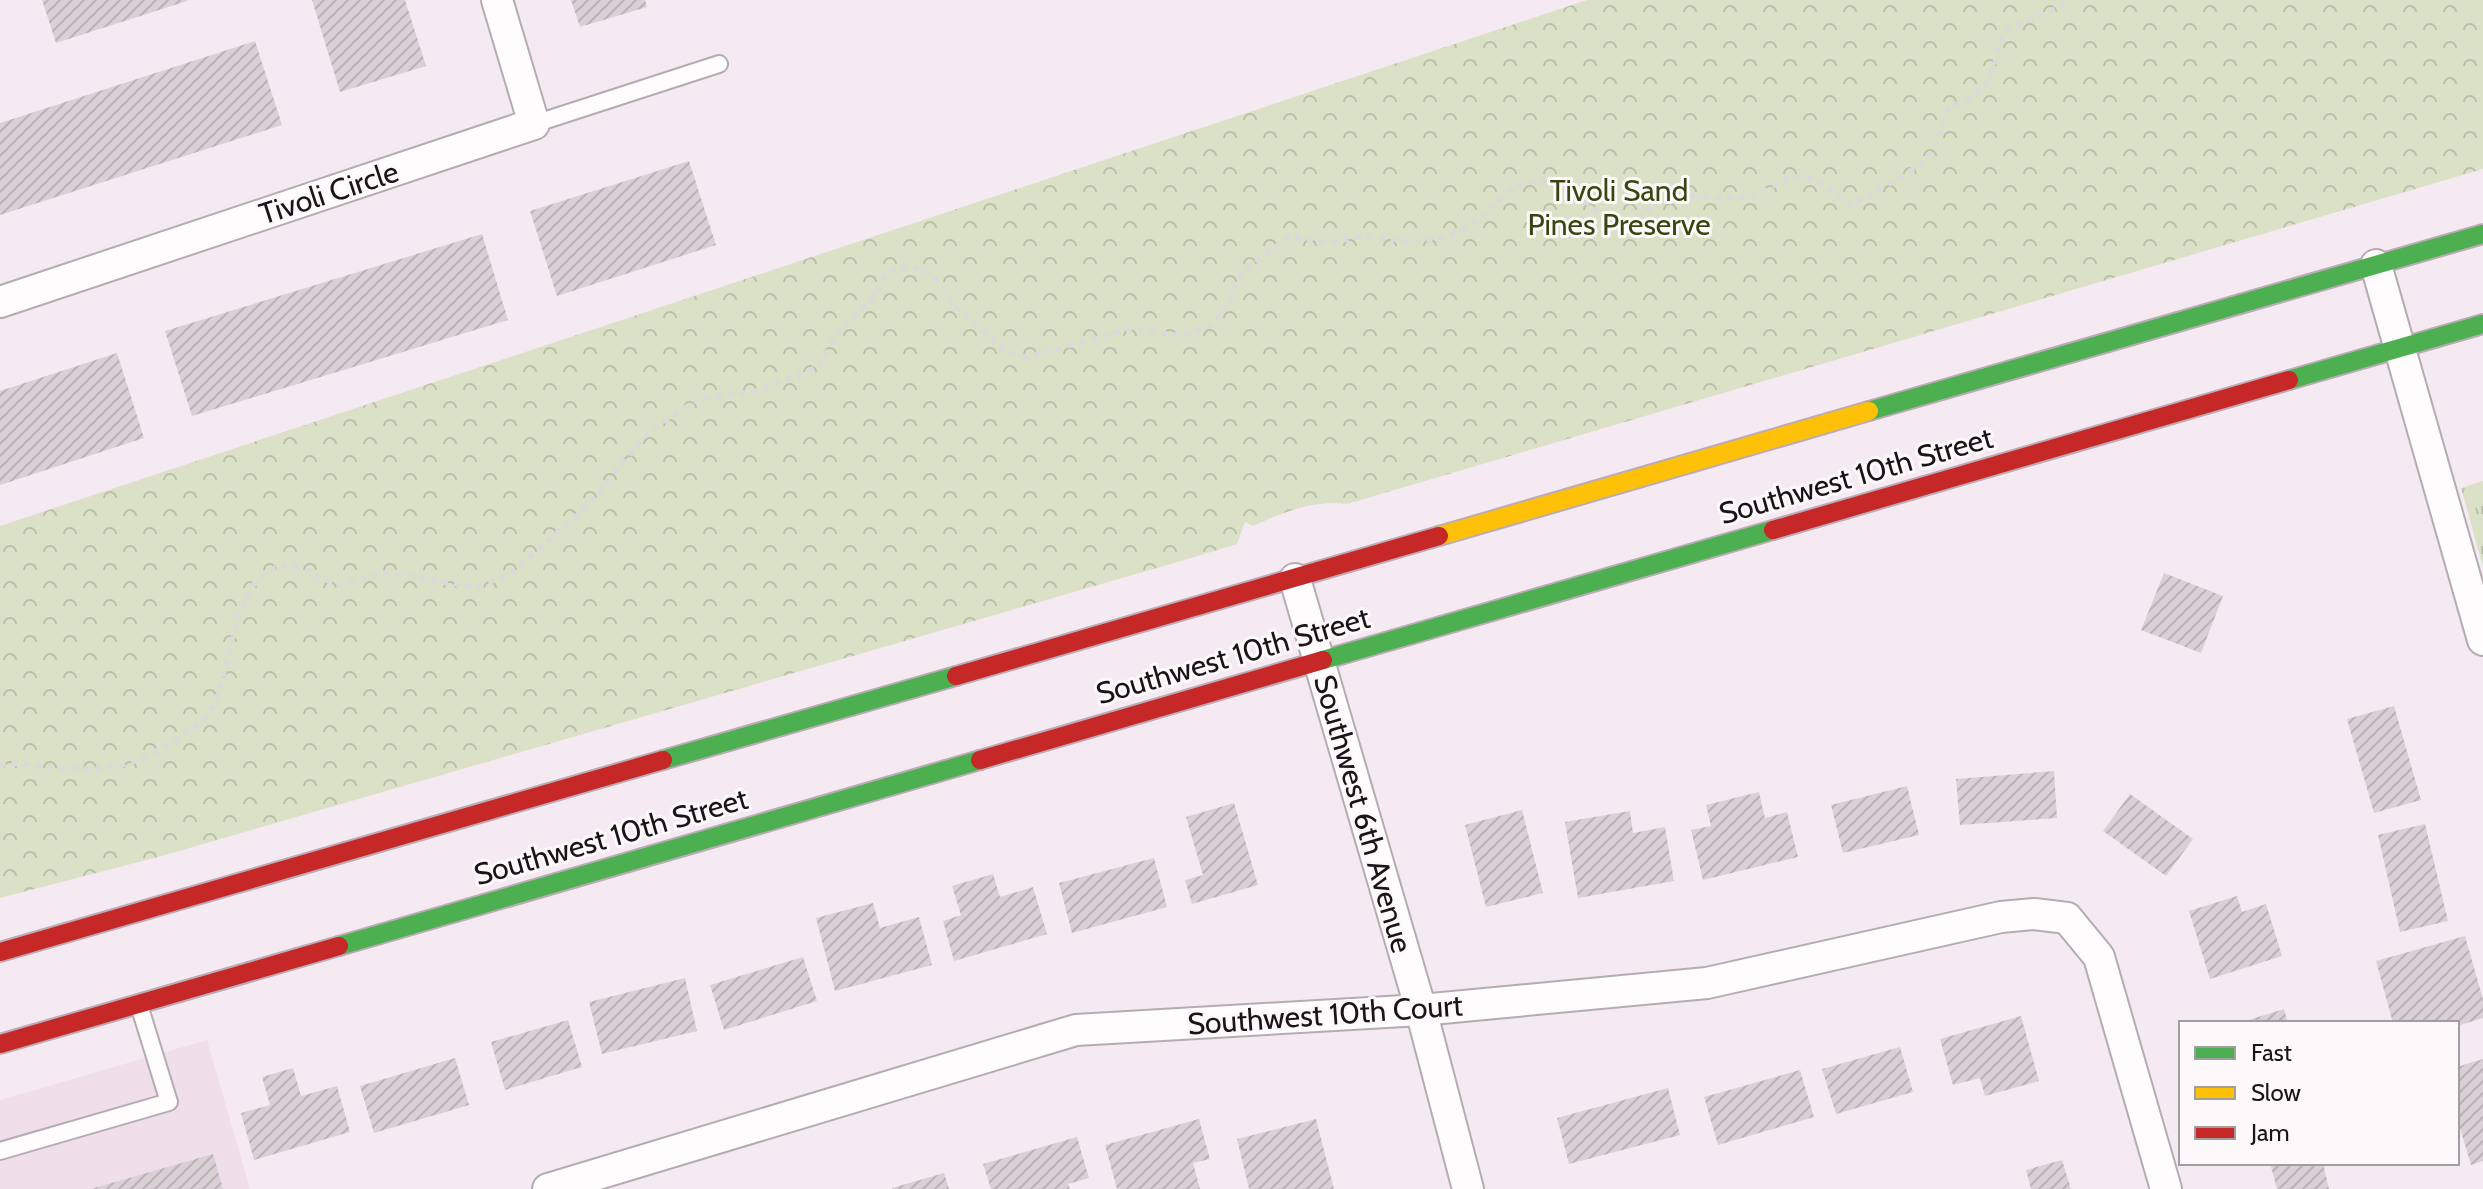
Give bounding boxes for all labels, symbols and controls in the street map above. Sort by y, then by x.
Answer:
street label: Tivoli Circle [255,153,403,232]
park label: Tivoli Sand Pines Preserve [1527,172,1711,243]
street label: Southwest 10th Street [1715,419,1997,532]
street label: Southwest 10th Street [1092,599,1374,712]
street label: Southwest 6th Avenue [1306,671,1421,957]
street label: Southwest 10th Street [470,780,752,893]
street label: Southwest 10th Court [1186,986,1464,1043]
legend [2179,1021,2459,1165]
text: Fast [2251,1038,2292,1067]
text: Slow [2251,1078,2301,1107]
text: Jam [2250,1118,2289,1147]

